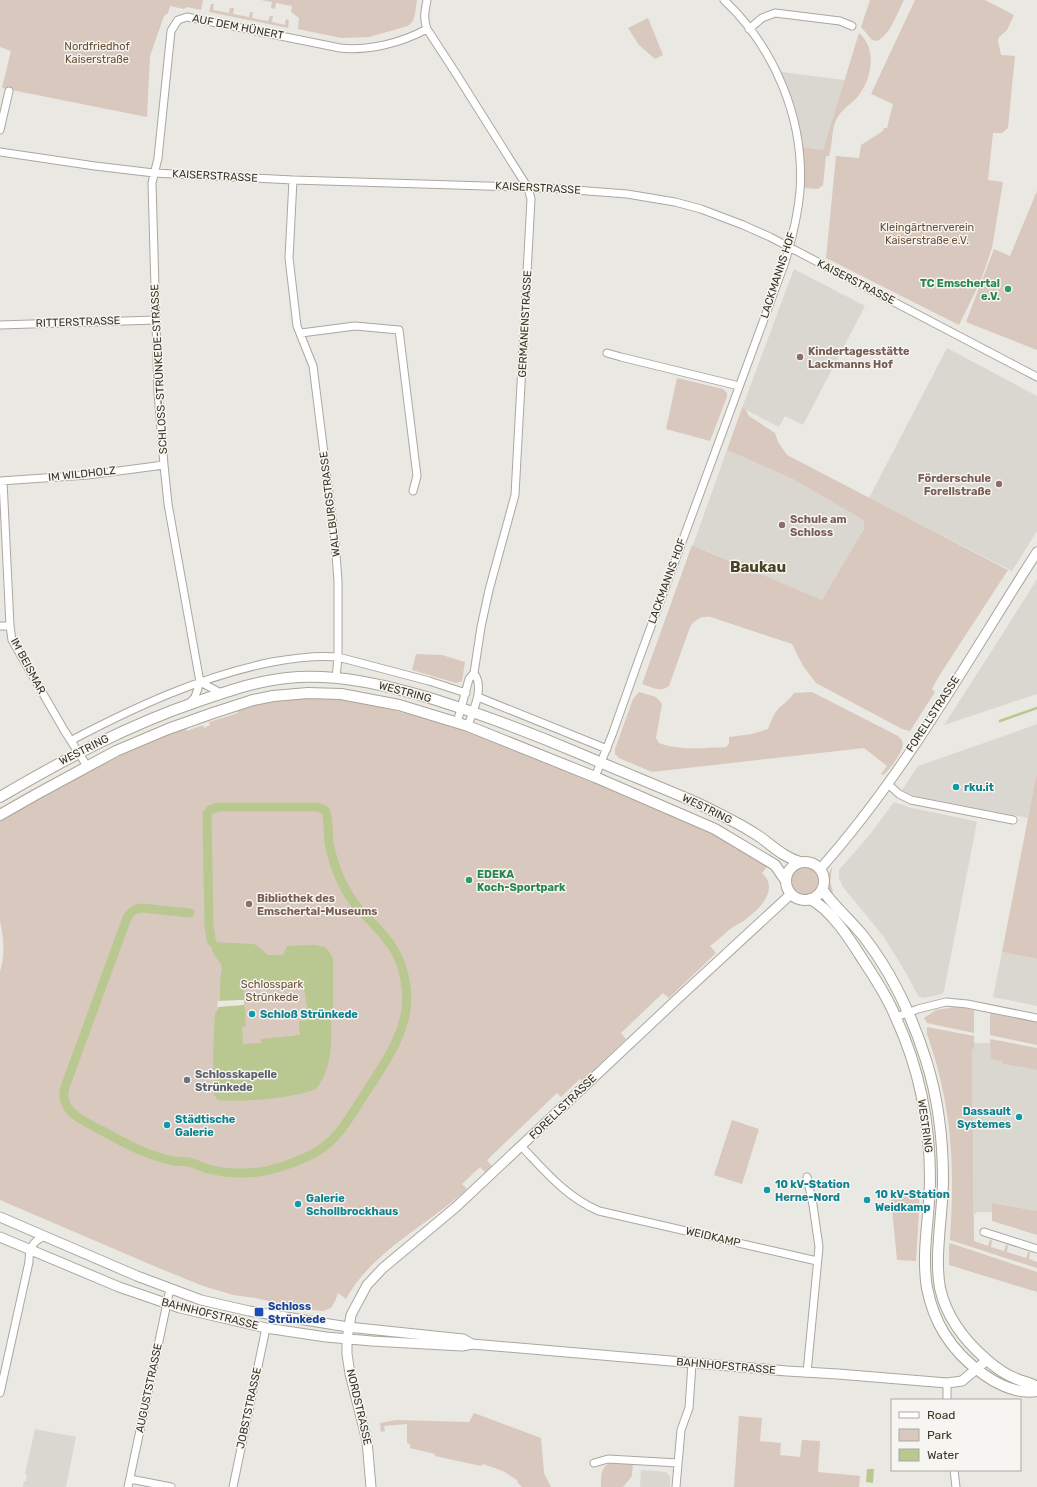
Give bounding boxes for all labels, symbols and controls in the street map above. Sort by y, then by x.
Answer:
street label: AUF DEM HÜNERT [191,12,285,42]
park label: Nordfriedhof Kaiserstraße [64,40,131,66]
street label: KAISERSTRASSE [172,167,258,185]
street label: KAISERSTRASSE [495,179,581,197]
park label: Kleingärtnerverein Kaiserstraße e.V. [880,221,974,247]
street label: LACKMANNS HOF [758,230,798,320]
street label: KAISERSTRASSE [815,257,897,307]
street label: GERMANENSTRASSE [516,270,534,378]
place label: TC Emschertal e.V. [920,277,1000,303]
street label: SCHLOSS-STRÜNKEDE-STRASSE [148,283,170,454]
marker: TC Emschertal e.V. [1003,284,1013,294]
street label: RITTERSTRASSE [35,314,121,330]
place label: Kindertagesstätte Lackmanns Hof [808,345,910,371]
marker: Kindertagesstätte Lackmanns Hof [795,352,805,362]
street label: WALLBURGSTRASSE [317,450,343,557]
street label: IM WILDHOLZ [48,464,117,484]
place label: Förderschule Forellstraße [918,472,991,498]
marker: Förderschule Forellstraße [994,479,1004,489]
place label: Schule am Schloss [790,513,847,539]
marker: Schule am Schloss [777,520,787,530]
street label: LACKMANNS HOF [645,536,689,626]
district label: Baukau [730,558,786,576]
street label: IM BEISMAR [8,636,48,696]
street label: FORELLSTRASSE [904,673,963,754]
street label: WESTRING [377,679,433,705]
street label: WESTRING [57,732,111,768]
place label: rku.it [964,781,994,794]
marker: rku.it [951,782,961,792]
street label: WESTRING [680,791,734,827]
place label: EDEKA Koch-Sportpark [477,868,566,894]
marker: EDEKA Koch-Sportpark [464,875,474,885]
place label: Bibliothek des Emschertal-Museums [257,892,377,918]
marker: Bibliothek des Emschertal-Museums [244,899,254,909]
park label: Schlosspark Strünkede [241,978,303,1004]
place label: Schloß Strünkede [260,1008,358,1021]
marker: Schloß Strünkede [247,1009,257,1019]
place label: Schlosskapelle Strünkede [195,1068,278,1094]
street label: FORELLSTRASSE [527,1072,599,1142]
marker: Schlosskapelle Strünkede [182,1075,192,1085]
street label: WESTRING [915,1098,935,1154]
place label: Dassault Systemes [957,1105,1011,1131]
marker: Dassault Systemes [1014,1112,1024,1122]
place label: Städtische Galerie [175,1113,236,1139]
marker: Städtische Galerie [162,1120,172,1130]
place label: 10 kV-Station Herne-Nord [775,1178,850,1204]
marker: 10 kV-Station Herne-Nord [762,1185,772,1195]
place label: 10 kV-Station Weidkamp [875,1188,950,1214]
place label: Galerie Schollbrockhaus [306,1192,398,1218]
marker: 10 kV-Station Weidkamp [862,1195,872,1205]
marker: Galerie Schollbrockhaus [293,1199,303,1209]
street label: WEIDKAMP [684,1224,742,1250]
street label: BAHNHOFSTRASSE [160,1296,260,1332]
place label: Schloss Strünkede [268,1300,326,1326]
marker: Schloss Strünkede [253,1306,265,1318]
street label: AUGUSTSTRASSE [133,1342,165,1434]
street label: BAHNHOFSTRASSE [676,1355,777,1377]
street label: JOBSTSTRASSE [234,1366,264,1450]
street label: NORDSTRASSE [344,1368,374,1447]
legend [891,1399,1021,1471]
text: Road [927,1408,955,1422]
text: Park [927,1428,953,1442]
text: Water [927,1448,959,1462]

